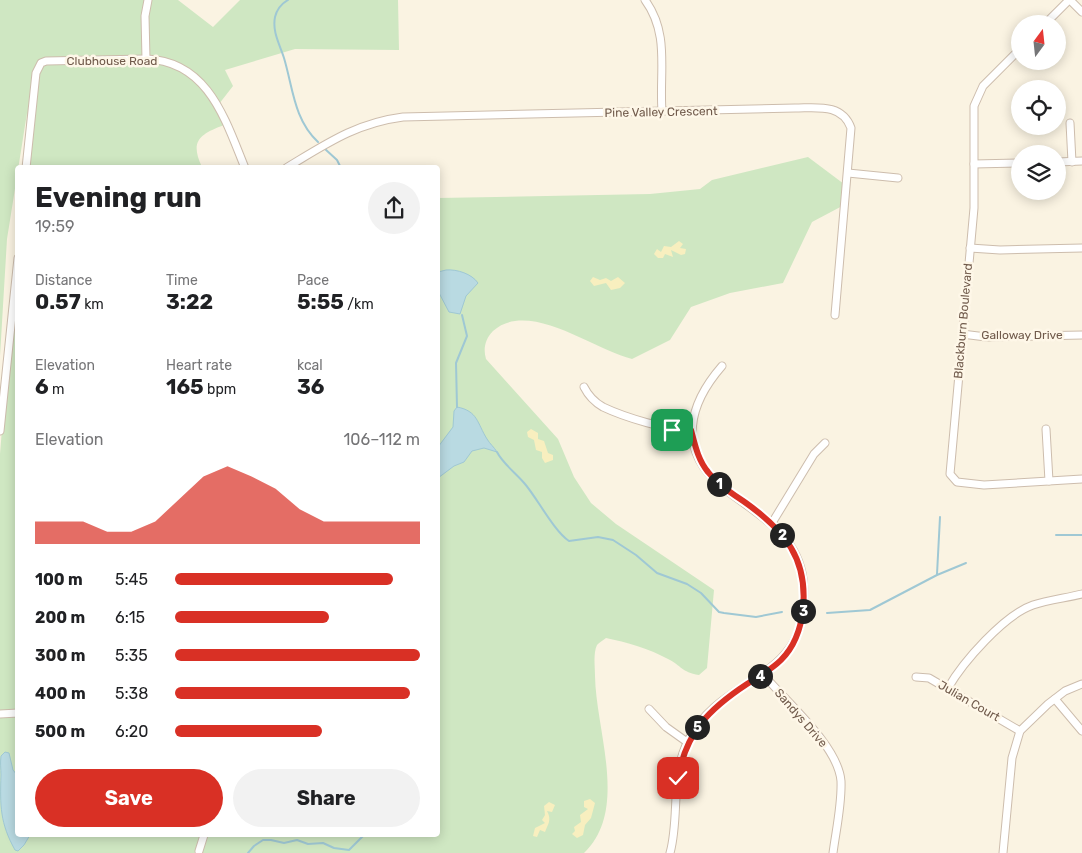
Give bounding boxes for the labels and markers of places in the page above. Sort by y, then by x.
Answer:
pin [651,409,693,451]
pin: 1 [706,472,732,496]
pin: 2 [770,522,794,548]
pin: 3 [790,598,816,624]
pin: 4 [748,664,772,688]
pin: 5 [684,714,710,740]
pin [657,757,699,799]

